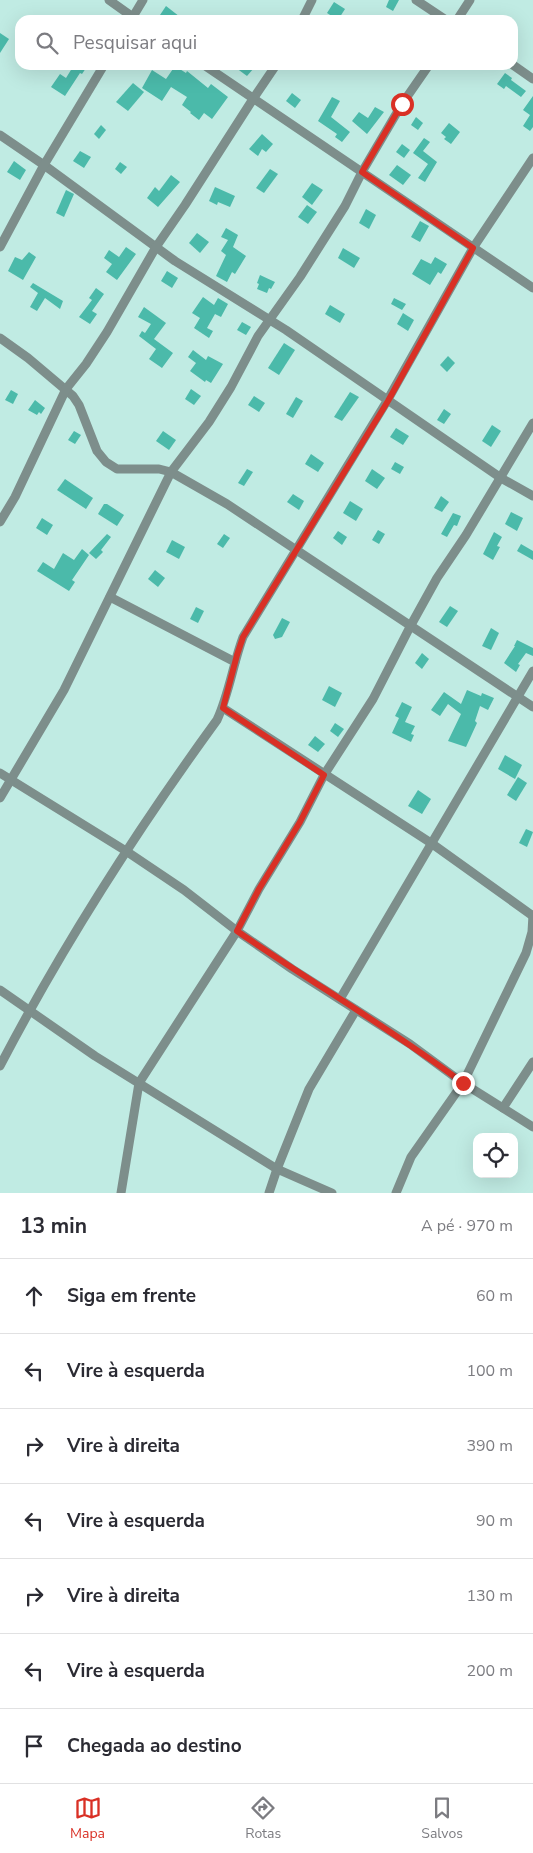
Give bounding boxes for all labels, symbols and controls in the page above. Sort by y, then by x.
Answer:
search box [15,15,518,70]
icon: search [33,29,61,57]
text: Pesquisar aqui [73,30,197,56]
route start [391,93,414,116]
route end [452,1072,475,1095]
map controls [473,1133,518,1178]
button: locate [473,1133,518,1178]
text: 13 min [20,1212,87,1240]
text: A pé · 970 m [421,1215,513,1237]
icon: ahead [20,1282,48,1310]
text: Siga em frente [67,1283,196,1309]
text: 60 m [476,1285,513,1307]
icon: left [20,1357,48,1385]
text: Vire à esquerda [67,1358,205,1384]
text: 100 m [466,1360,513,1382]
icon: right [20,1432,48,1460]
text: Vire à direita [67,1433,180,1459]
text: 390 m [466,1435,513,1457]
icon: left [20,1507,48,1535]
text: Vire à esquerda [67,1508,205,1534]
text: 90 m [476,1510,513,1532]
icon: right [20,1582,48,1610]
text: Vire à direita [67,1583,180,1609]
text: 130 m [466,1585,513,1607]
icon: left [20,1657,48,1685]
text: Vire à esquerda [67,1658,205,1684]
text: 200 m [466,1660,513,1682]
icon: arrive [20,1732,48,1760]
text: Chegada ao destino [67,1733,242,1759]
tab: Mapa [70,1794,105,1843]
tab: Rotas [245,1794,281,1843]
tab: Salvos [421,1794,463,1843]

